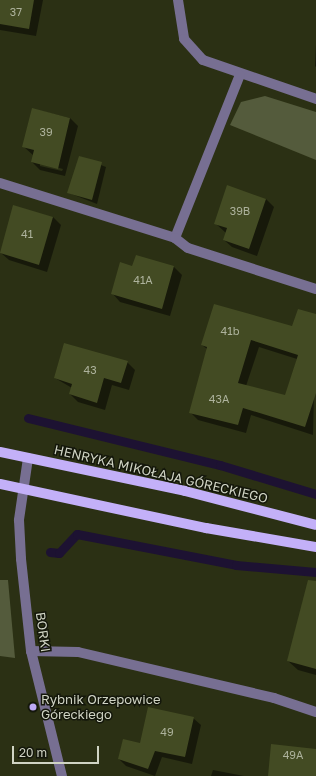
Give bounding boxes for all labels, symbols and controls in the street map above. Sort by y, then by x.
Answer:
house number: 37 [10,5,22,19]
house number: 39 [39,125,53,139]
house number: 39B [230,204,250,218]
house number: 41 [21,227,33,241]
house number: 41A [133,273,153,287]
house number: 41b [221,324,239,338]
house number: 43 [83,363,97,377]
house number: 43A [209,392,229,406]
street label: HENRYKA MIKOŁAJA GÓRECKIEGO [53,442,269,506]
street label: BORKI [32,611,54,653]
place label: Rybnik Orzepowice Góreckiego [41,692,160,723]
marker: Rybnik Orzepowice Góreckiego [28,702,38,712]
house number: 49 [160,725,174,739]
scale bar [14,738,101,764]
text: 20 m [19,745,47,760]
house number: 49A [283,748,303,762]

